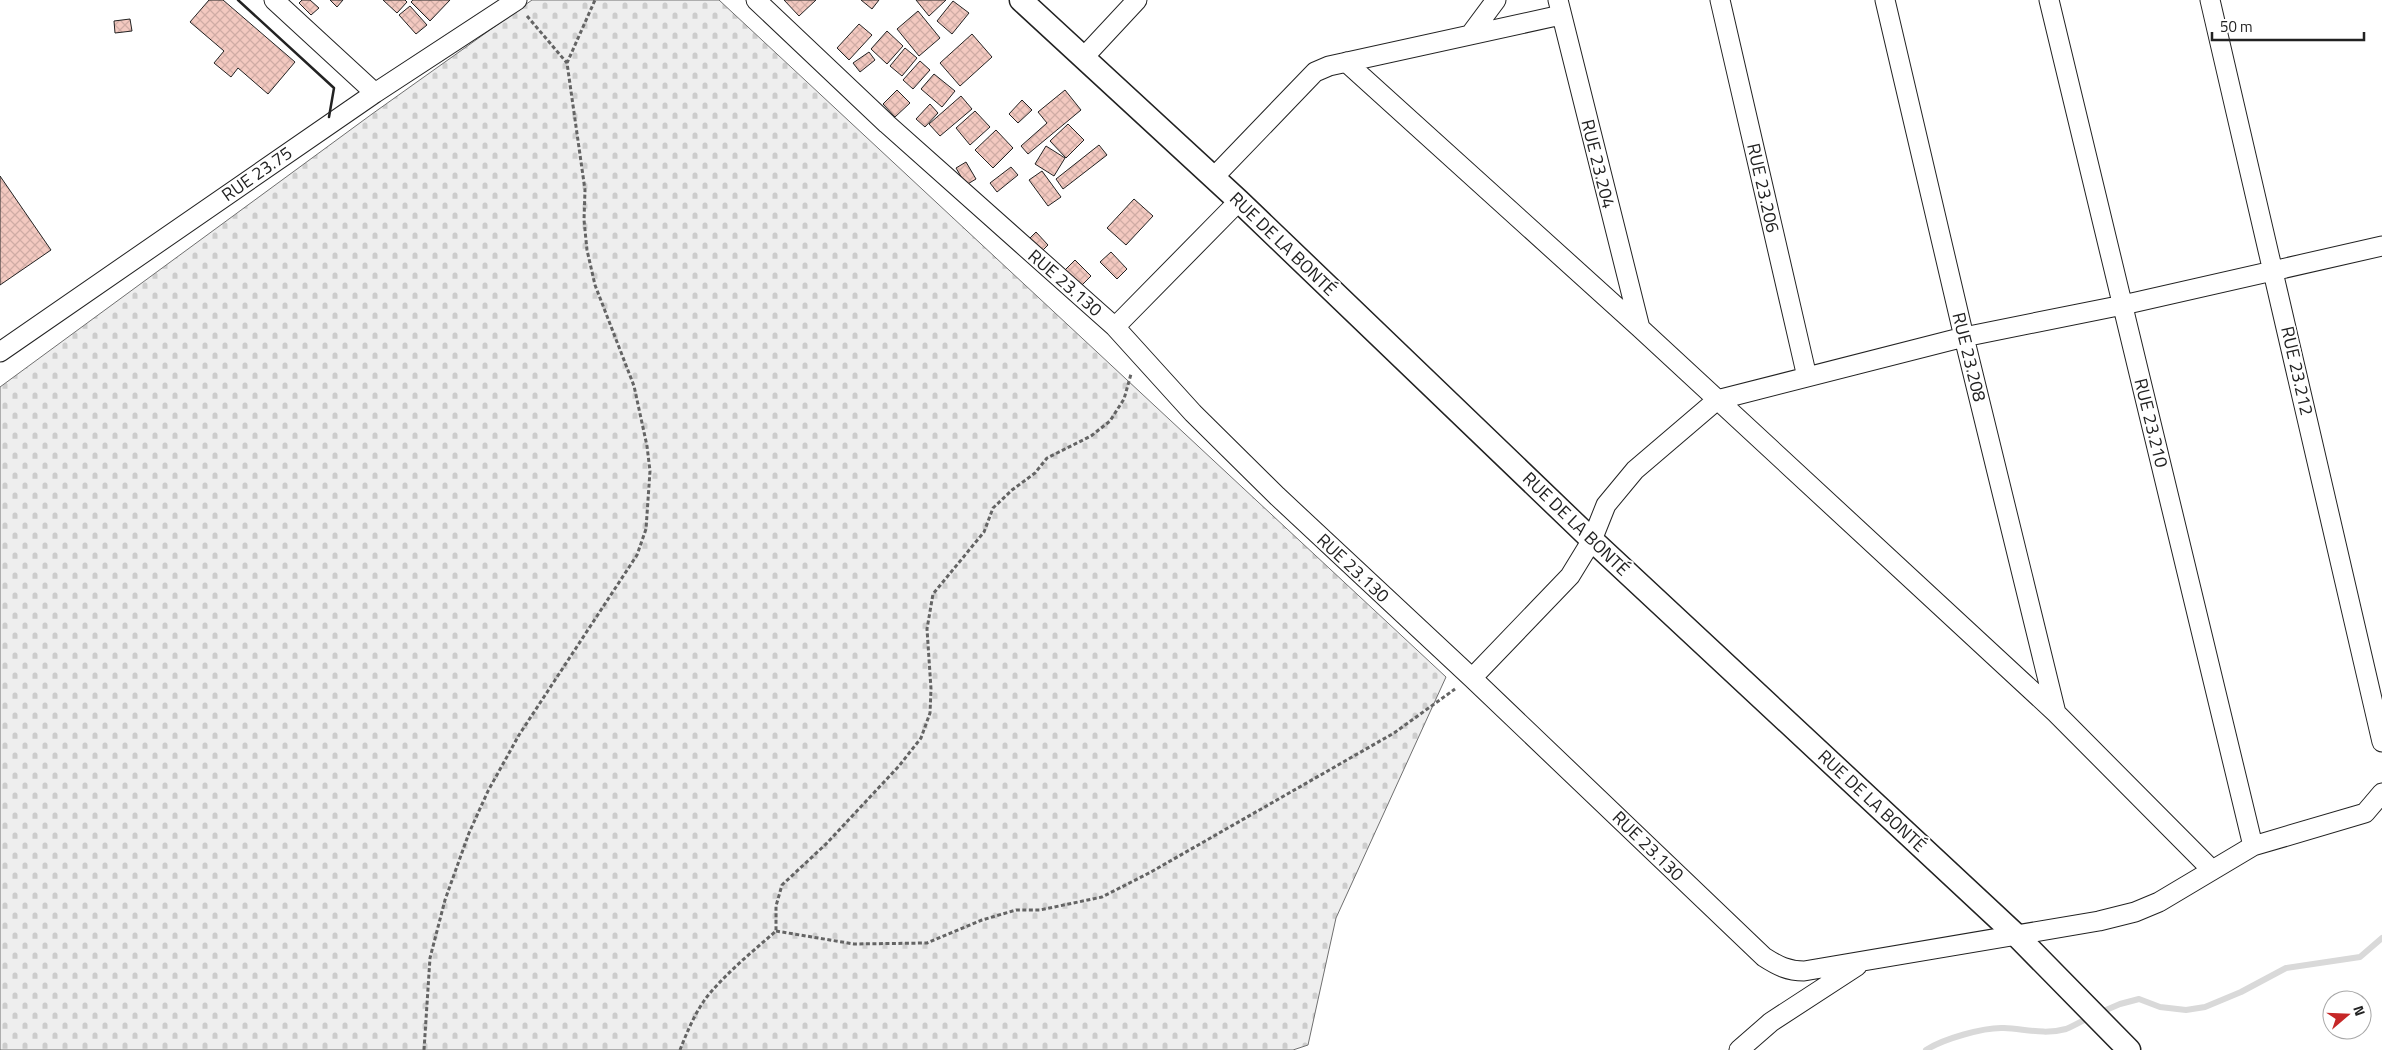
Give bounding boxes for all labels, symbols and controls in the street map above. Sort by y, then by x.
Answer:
scale bar [2212,10,2364,42]
text: 50 m [2220,15,2253,38]
street label: RUE 23.204 [1574,117,1623,211]
street label: RUE 23.75 [216,139,298,208]
street label: RUE 23.206 [1740,141,1787,235]
street label: RUE DE LA BONTÉ [1224,185,1343,302]
street label: RUE 23.130 [1022,243,1108,323]
street label: RUE 23.208 [1945,310,1994,404]
street label: RUE 23.212 [2274,324,2321,418]
street label: RUE 23.210 [2127,376,2176,470]
street label: RUE DE LA BONTÉ [1517,465,1636,582]
street label: RUE 23.130 [1311,527,1396,609]
street label: RUE DE LA BONTÉ [1812,743,1933,858]
street label: RUE 23.130 [1606,804,1690,887]
north arrow [2322,990,2372,1040]
text: N [2348,1003,2371,1019]

